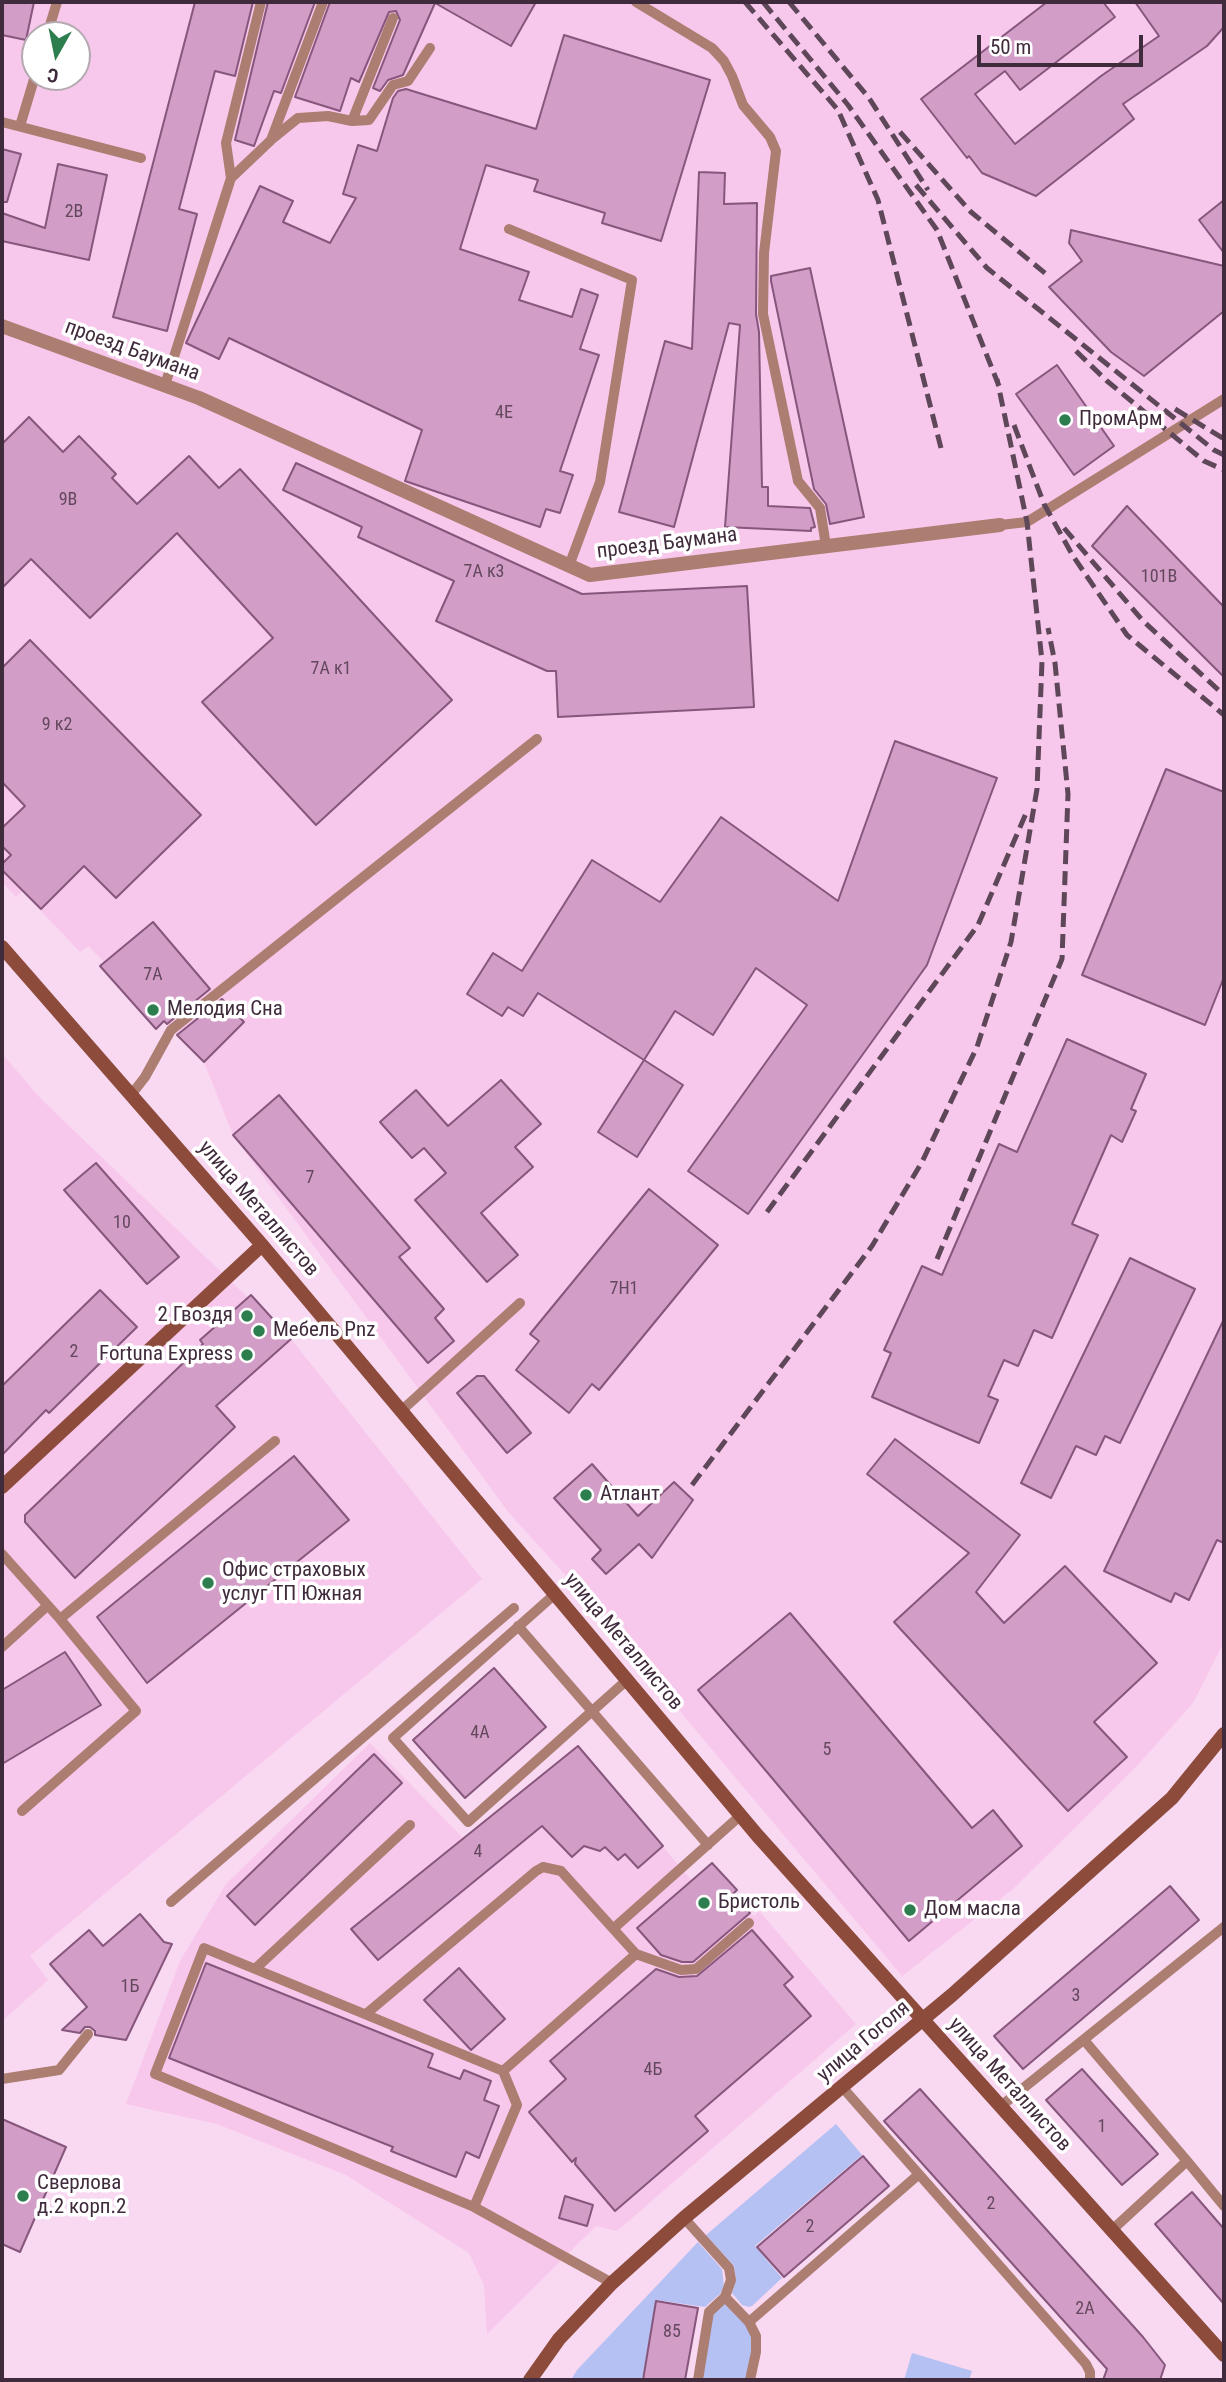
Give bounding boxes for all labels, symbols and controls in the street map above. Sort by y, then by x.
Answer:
north arrow [21,21,91,91]
scale bar [981,21,1147,65]
text: 50 m [990,35,1031,59]
text: С [46,63,60,87]
house number: 2B [65,201,83,223]
street label: проезд Баумана [61,315,203,387]
house number: 4E [495,402,513,424]
place label: ПромАрм [1079,407,1163,433]
marker: ПромАрм [1057,412,1073,428]
house number: 9В [59,489,77,511]
street label: проезд Баумана [595,523,739,565]
house number: 7А к3 [464,561,504,583]
house number: 101В [1141,566,1177,588]
house number: 7А к1 [311,658,351,680]
house number: 9 к2 [42,714,72,736]
house number: 7А [143,964,163,986]
place label: Мелодия Сна [167,997,283,1023]
marker: Мелодия Сна [145,1002,161,1018]
street label: улица Металлистов [192,1136,324,1282]
house number: 7 [306,1167,314,1189]
house number: 10 [113,1212,131,1234]
house number: 7Н1 [610,1278,638,1300]
place label: 2 Гвоздя [158,1303,233,1329]
marker: 2 Гвоздя [239,1308,255,1324]
place label: Мебель Pnz [273,1318,375,1344]
marker: Мебель Pnz [251,1323,267,1339]
house number: 2 [70,1341,78,1363]
place label: Fortuna Express [99,1342,233,1368]
marker: Fortuna Express [239,1347,255,1363]
place label: Атлант [600,1482,660,1508]
marker: Атлант [578,1487,594,1503]
place label: Офис страховых услуг ТП Южная [222,1558,366,1608]
street label: улица Металлистов [558,1568,688,1716]
marker: Офис страховых услуг ТП Южная [200,1575,216,1591]
house number: 4А [470,1722,490,1744]
house number: 5 [823,1739,831,1761]
house number: 4 [474,1841,482,1863]
place label: Бристоль [718,1890,800,1916]
marker: Бристоль [696,1895,712,1911]
place label: Дом масла [924,1897,1021,1923]
marker: Дом масла [902,1902,918,1918]
house number: 1Б [121,1976,139,1998]
house number: 3 [1072,1985,1080,2007]
street label: улица Гоголя [812,1996,916,2088]
street label: улица Металлистов [942,2013,1076,2157]
house number: 4Б [644,2059,662,2081]
house number: 1 [1098,2116,1106,2138]
place label: Сверлова д.2 корп.2 [37,2171,126,2221]
marker: Сверлова д.2 корп.2 [15,2188,31,2204]
house number: 2 [987,2193,995,2215]
house number: 2 [806,2216,814,2238]
house number: 2А [1075,2298,1095,2320]
house number: 85 [663,2321,681,2343]

